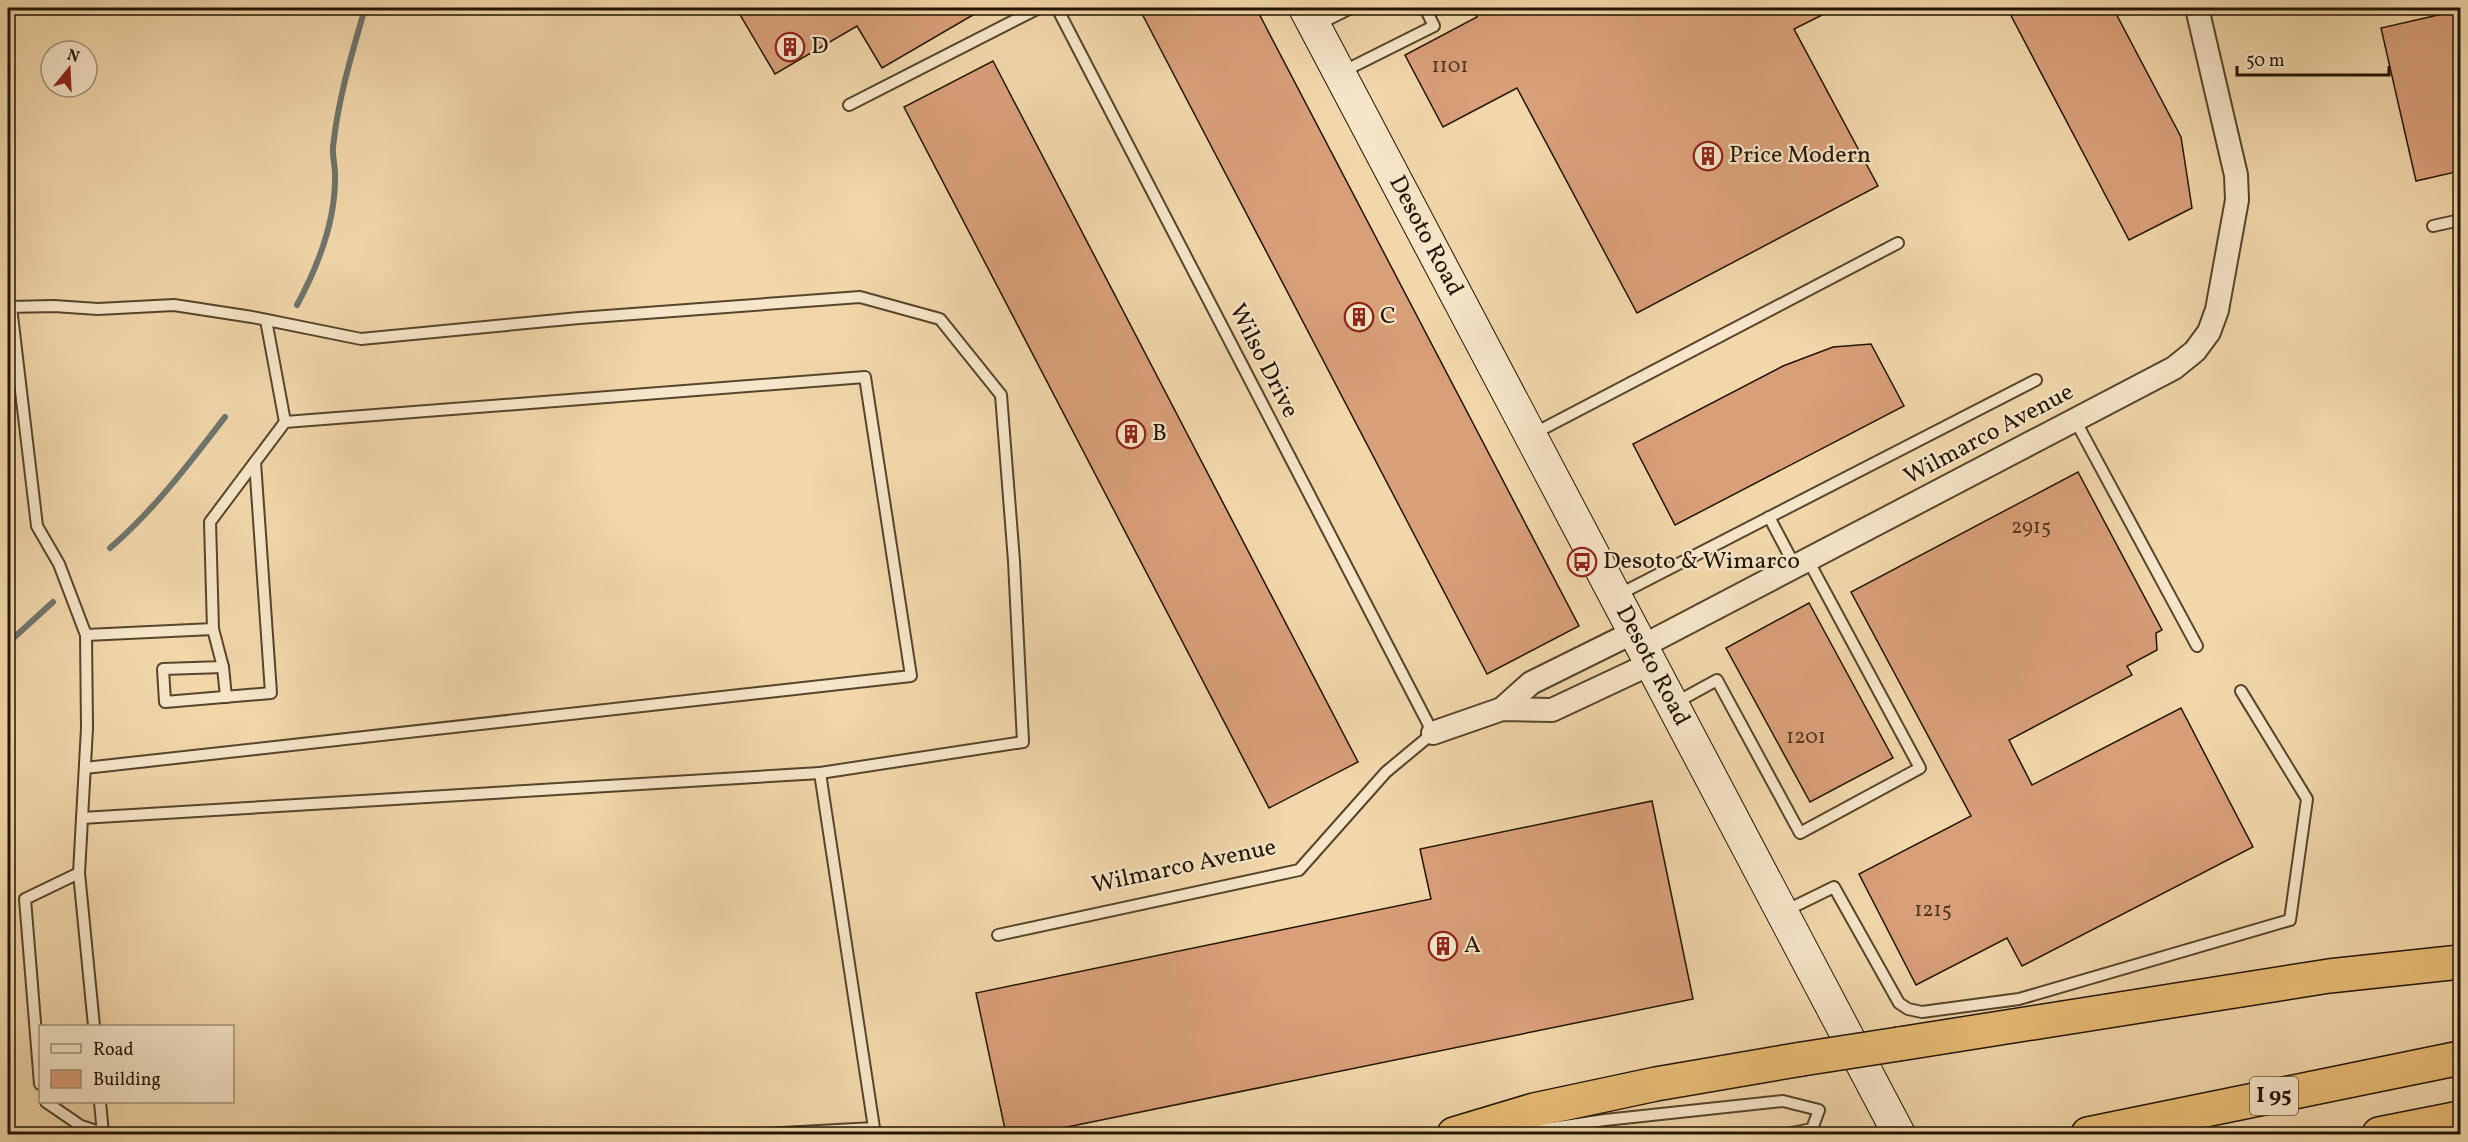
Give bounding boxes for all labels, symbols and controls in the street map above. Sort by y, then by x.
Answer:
place label: D [811,30,829,64]
building icon: D [774,31,806,63]
north arrow [39,39,99,99]
scale bar [2237,39,2388,77]
text: N [64,44,82,69]
text: 50 m [2246,49,2285,74]
house number: 1101 [1431,52,1469,81]
place label: Price Modern [1729,139,1871,173]
building icon: Price Modern [1692,140,1724,172]
street label: Desoto Road [1380,170,1471,302]
street label: Wilso Drive [1220,298,1306,424]
place label: C [1380,300,1396,334]
building icon: C [1343,301,1375,333]
street label: Wilmarco Avenue [1898,376,2080,494]
place label: B [1152,417,1167,451]
building icon: B [1115,418,1147,450]
house number: 2915 [2011,513,2051,542]
place label: Desoto & Wimarco [1603,545,1800,579]
bus stop icon: Desoto & Wimarco [1566,546,1598,578]
street label: Desoto Road [1606,600,1698,732]
house number: 1201 [1786,723,1826,752]
street label: Wilmarco Avenue [1089,831,1279,903]
house number: 1215 [1914,896,1952,925]
place label: A [1464,929,1481,963]
building icon: A [1427,930,1459,962]
legend [39,1025,234,1103]
text: Road [93,1038,134,1063]
text: Building [93,1068,161,1093]
road number: I 95 [2250,1077,2298,1115]

